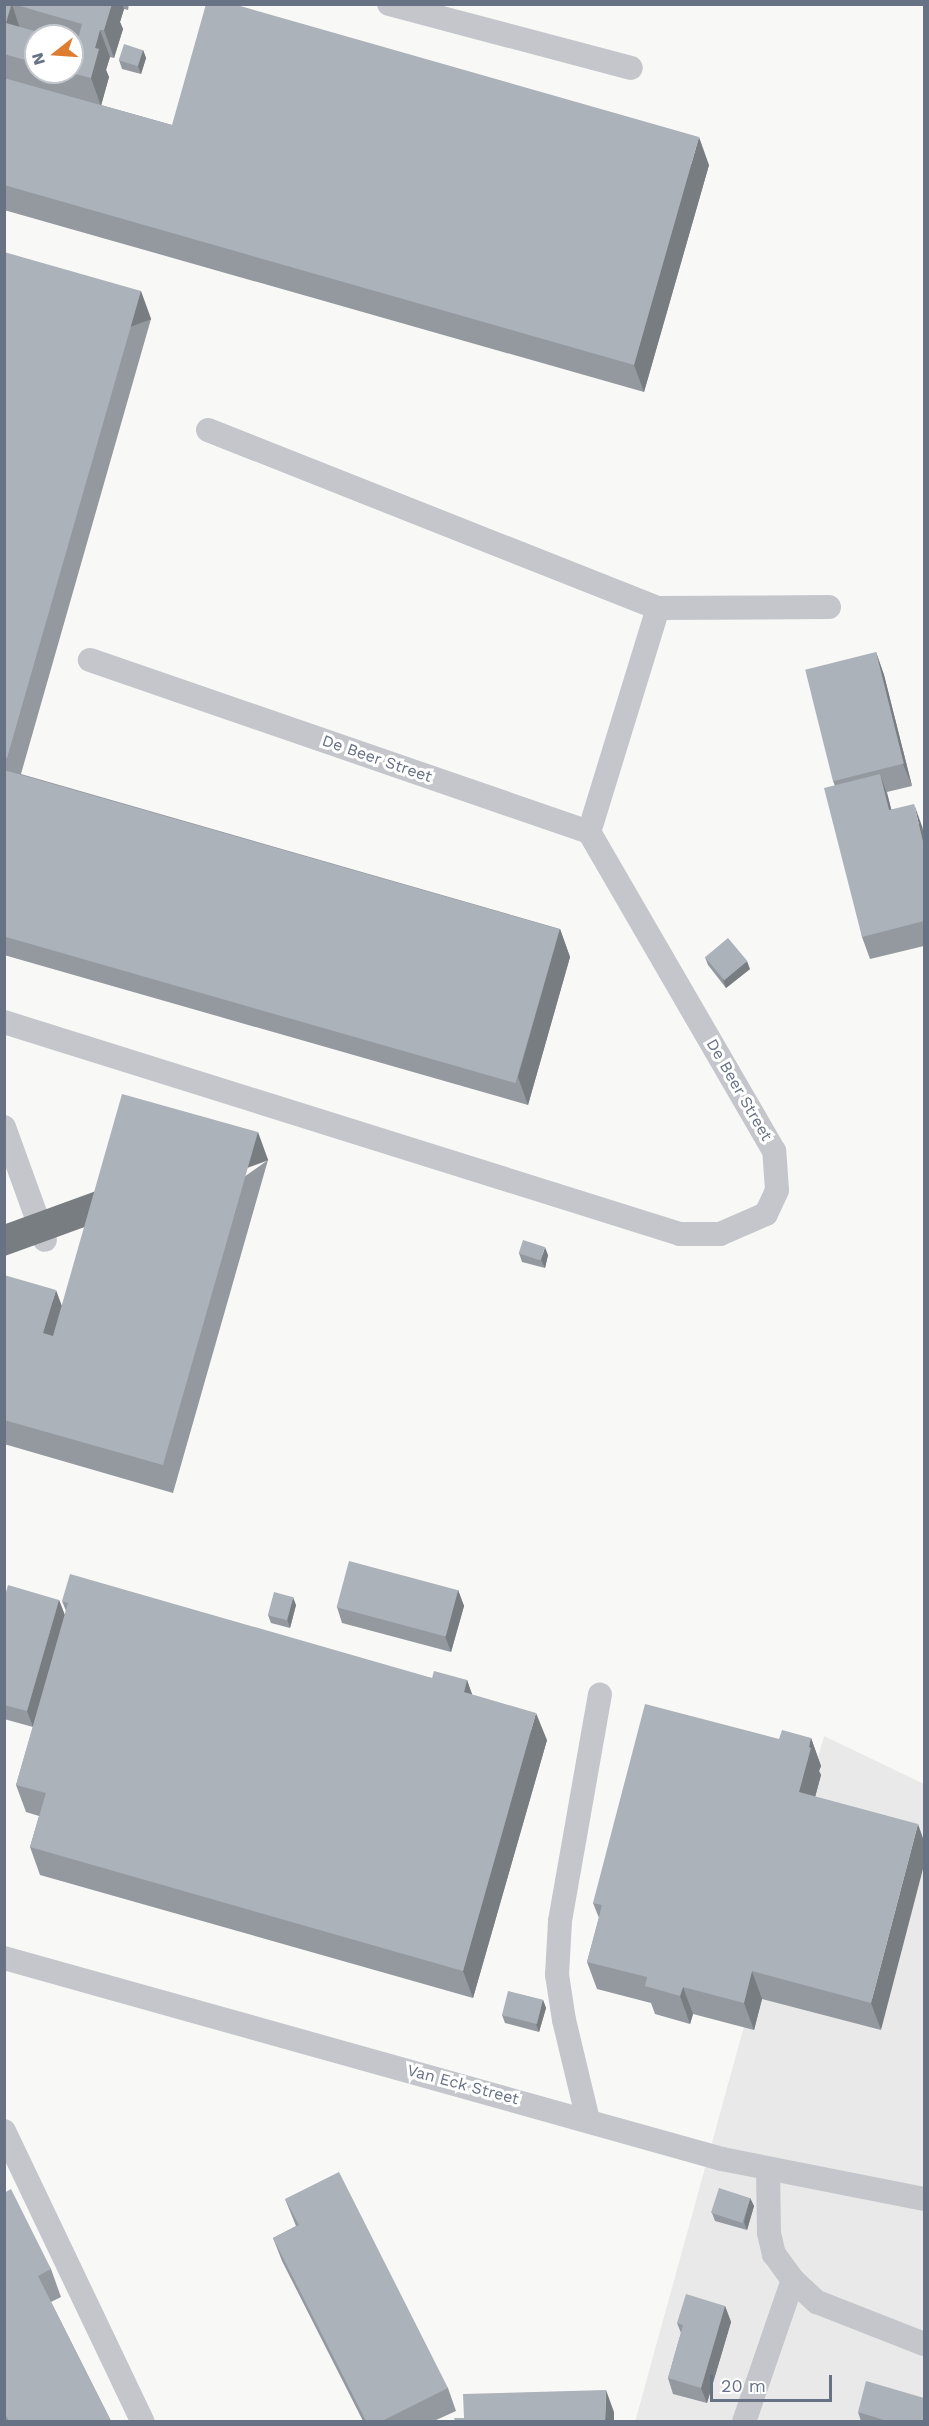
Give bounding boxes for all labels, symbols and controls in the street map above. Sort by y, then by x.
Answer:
north arrow [24,24,84,84]
text: N [27,50,49,67]
street label: De Beer Street [319,731,435,787]
street label: De Beer Street [702,1035,776,1145]
street label: Van Eck Street [405,2061,521,2109]
scale bar [713,2363,834,2401]
text: 20 m [721,2375,766,2396]

